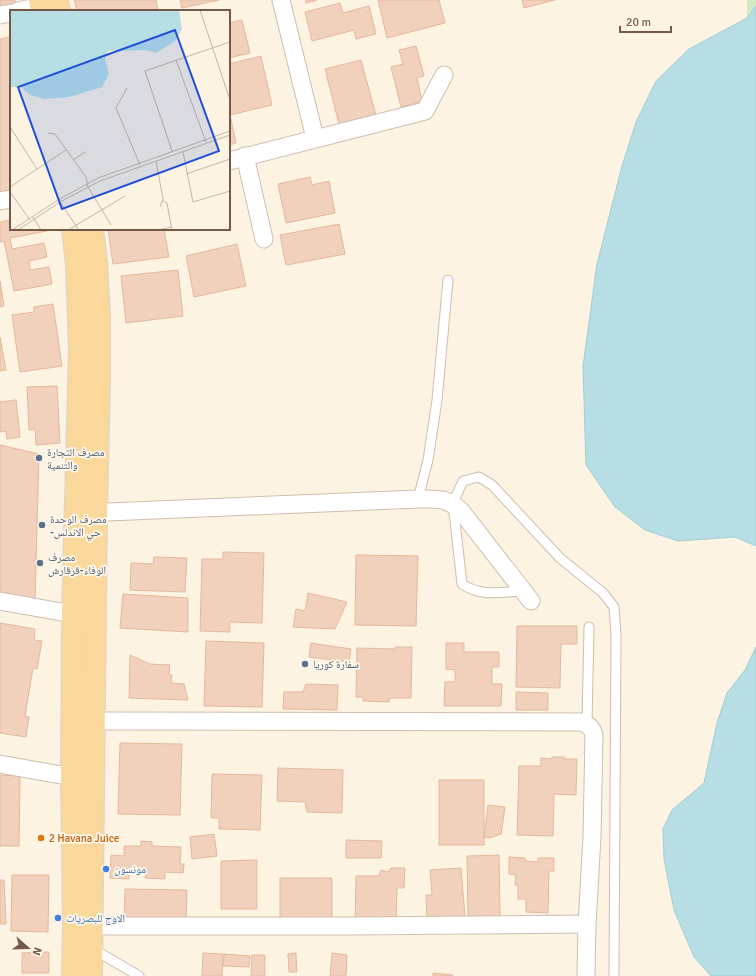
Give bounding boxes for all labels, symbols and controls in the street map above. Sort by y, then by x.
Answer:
scale bar [620,8,671,34]
inset map [10,10,230,230]
text: 20 m [626,15,651,30]
place label: مصرف التجارة والتنمية [47,446,105,472]
marker: مصرف التجارة والتنمية [34,453,44,463]
place label: مصرف الوحدة -حي الاندلس [50,513,107,540]
marker: مصرف الوحدة -حي الاندلس [37,520,47,530]
place label: مصرف الوفاء-قرقارش [48,551,106,577]
marker: مصرف الوفاء-قرقارش [35,558,45,568]
place label: سفارة كوريا [313,658,359,671]
marker: سفارة كوريا [300,659,310,669]
place label: 2 Havana Juice [49,832,119,845]
marker: 2 Havana Juice [36,833,46,843]
place label: مونسون [114,863,146,876]
marker: مونسون [101,864,111,874]
place label: الاوج للبصريات [66,912,125,925]
marker: الاوج للبصريات [53,913,63,923]
north arrow [8,928,48,968]
text: N [30,945,44,957]

